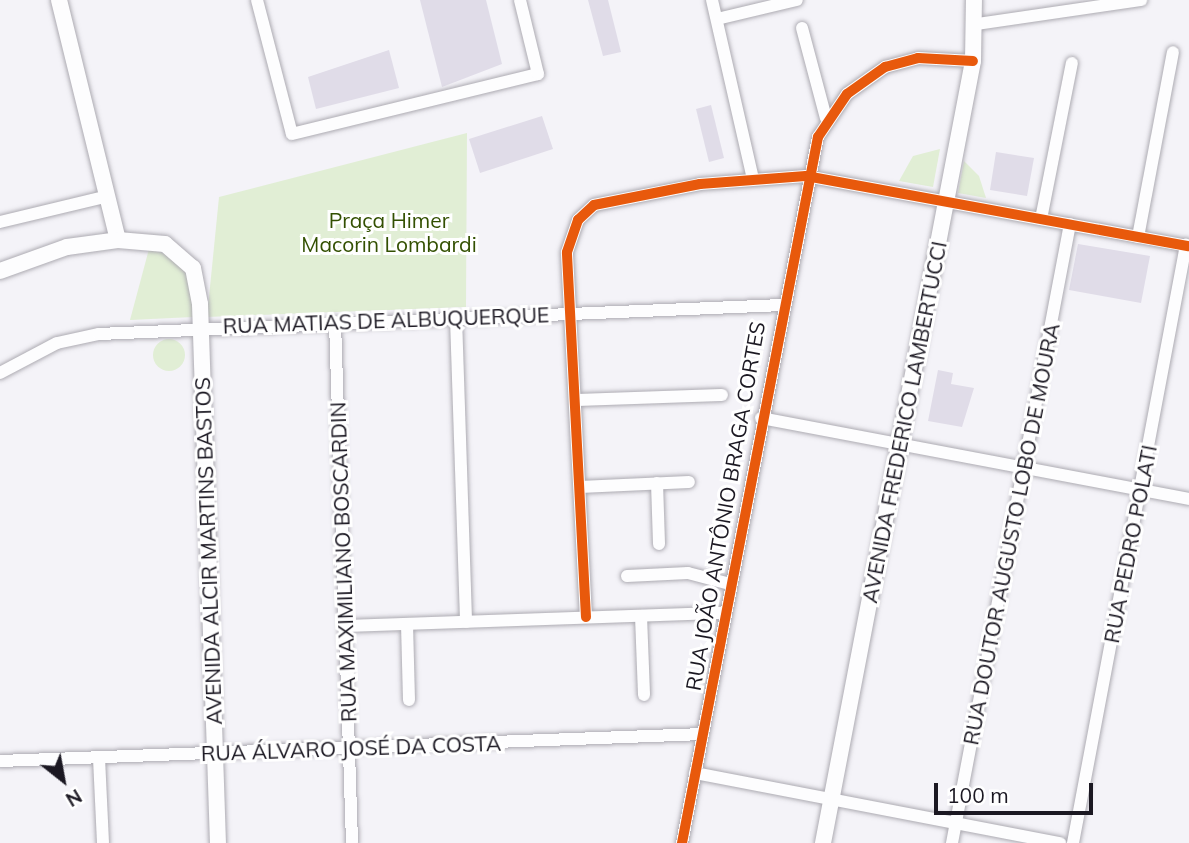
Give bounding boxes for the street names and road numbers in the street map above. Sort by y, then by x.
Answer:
street label: AVENIDA FREDERICO LAMBERTUCCI [857,239,951,605]
street label: RUA MATIAS DE ALBUQUERQUE [222,302,550,338]
street label: RUA JOÃO ANTÔNIO BRAGA CORTES [680,319,770,693]
street label: RUA DOUTOR AUGUSTO LOBO DE MOURA [958,321,1064,747]
street label: AVENIDA ALCIR MARTINS BASTOS [189,377,227,725]
street label: RUA MAXIMILIANO BOSCARDIN [325,401,361,723]
street label: RUA PEDRO POLATI [1098,443,1162,645]
street label: RUA ÁLVARO JOSÉ DA COSTA [200,730,502,766]

